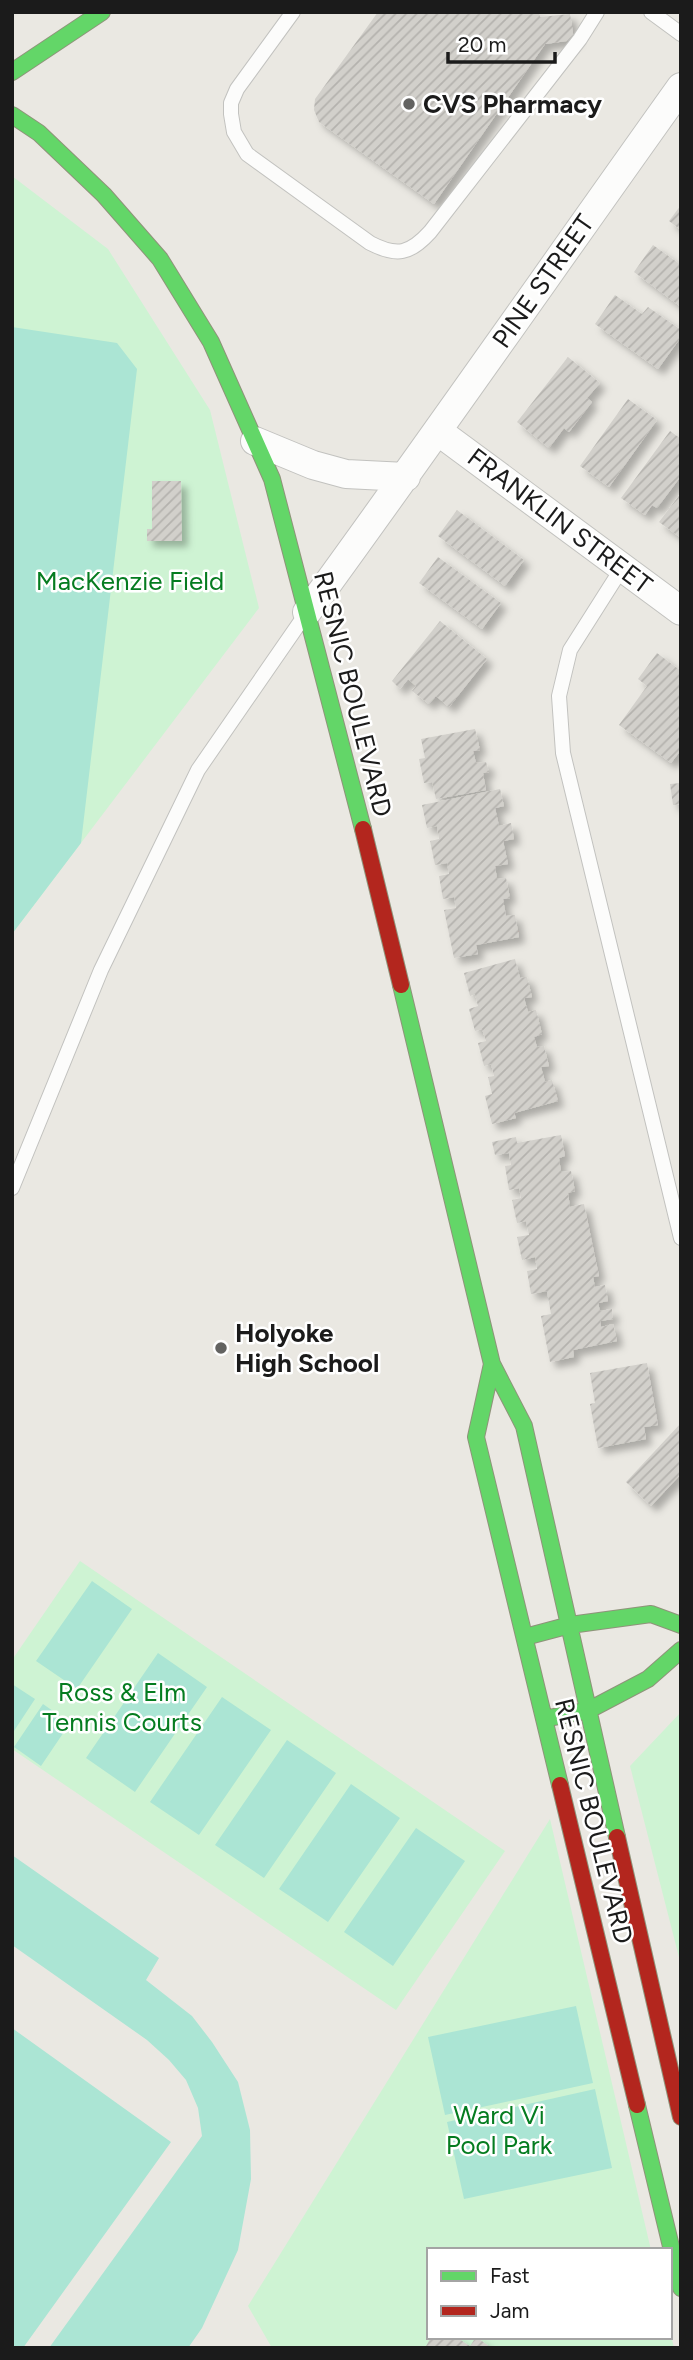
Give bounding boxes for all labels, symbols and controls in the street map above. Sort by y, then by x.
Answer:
scale bar [448,21,555,65]
text: 20 m [458,32,506,57]
place label: CVS Pharmacy [423,88,602,120]
marker: CVS Pharmacy [401,96,417,112]
street label: PINE STREET [485,208,601,354]
street label: FRANKLIN STREET [461,441,659,601]
park label: MacKenzie Field [36,565,224,597]
street label: RESNIC BOULEVARD [307,568,399,820]
place label: Holyoke High School [235,1317,379,1379]
marker: Holyoke High School [213,1340,229,1356]
park label: Ross & Elm Tennis Courts [42,1676,202,1738]
street label: RESNIC BOULEVARD [548,1695,640,1947]
park label: Ward Vi Pool Park [446,2099,553,2161]
legend [427,2248,672,2339]
text: Fast [490,2263,530,2288]
text: Jam [490,2298,529,2323]

